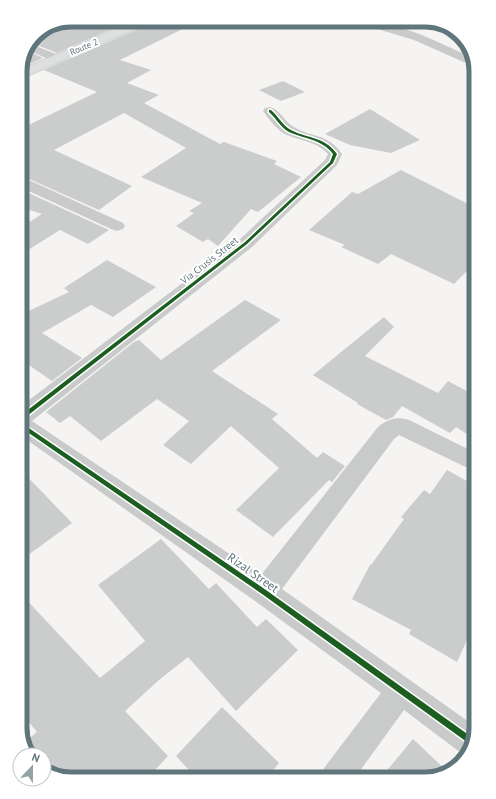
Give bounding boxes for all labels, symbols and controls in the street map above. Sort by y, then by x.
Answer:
street label: Route 2 [68,36,100,57]
street label: Via Crusis Street [177,233,241,288]
street label: Rizal Street [225,550,282,596]
north arrow [12,747,52,787]
text: N [30,750,42,766]

